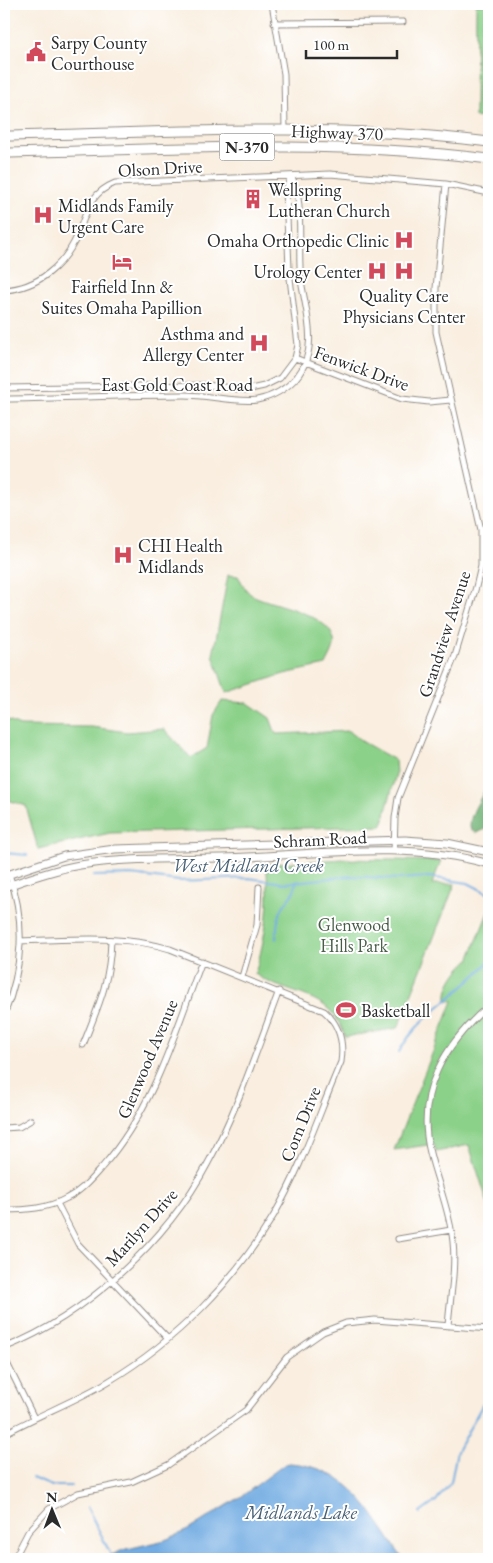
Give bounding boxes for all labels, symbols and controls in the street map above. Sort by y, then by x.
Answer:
scale bar [306,28,397,60]
place label: Sarpy County Courthouse [51,31,147,75]
text: 100 m [313,35,350,54]
public building icon: Sarpy County Courthouse [25,41,47,63]
street label: Highway 370 [291,119,384,145]
road number: N-370 [220,134,274,160]
street label: Olson Drive [117,154,203,182]
place label: Wellspring Lutheran Church [268,178,390,222]
building icon: Wellspring Lutheran Church [242,188,264,210]
place label: Midlands Family Urgent Care [58,194,174,238]
hospital icon: Midlands Family Urgent Care [32,204,54,226]
place label: Omaha Orthopedic Clinic [207,229,389,252]
hospital icon: Omaha Orthopedic Clinic [393,229,415,251]
hotel icon: Fairfield Inn & Suites Omaha Papillion [111,251,133,273]
place label: Urology Center [254,260,362,283]
hospital icon: Urology Center [366,260,388,282]
hospital icon: Quality Care Physicians Center [393,260,415,282]
place label: Fairfield Inn & Suites Omaha Papillion [42,275,203,319]
place label: Quality Care Physicians Center [343,284,465,328]
place label: Asthma and Allergy Center [142,322,245,366]
hospital icon: Asthma and Allergy Center [248,332,270,354]
street label: Fenwick Drive [311,340,413,396]
street label: East Gold Coast Road [101,373,254,396]
place label: CHI Health Midlands [138,534,223,578]
hospital icon: CHI Health Midlands [112,544,134,566]
street label: Grandview Avenue [413,568,475,700]
street label: Schram Road [273,825,368,853]
water label: West Midland Creek [172,853,324,878]
park label: Glenwood Hills Park [318,913,391,957]
street label: Glenwood Avenue [111,996,183,1122]
sports icon: Basketball [335,999,357,1021]
place label: Basketball [361,999,430,1022]
street label: Corn Drive [274,1083,326,1165]
street label: Marilyn Drive [100,1183,182,1271]
north arrow [28,1486,78,1536]
text: N [46,1488,58,1506]
water label: Midlands Lake [244,1500,357,1525]

